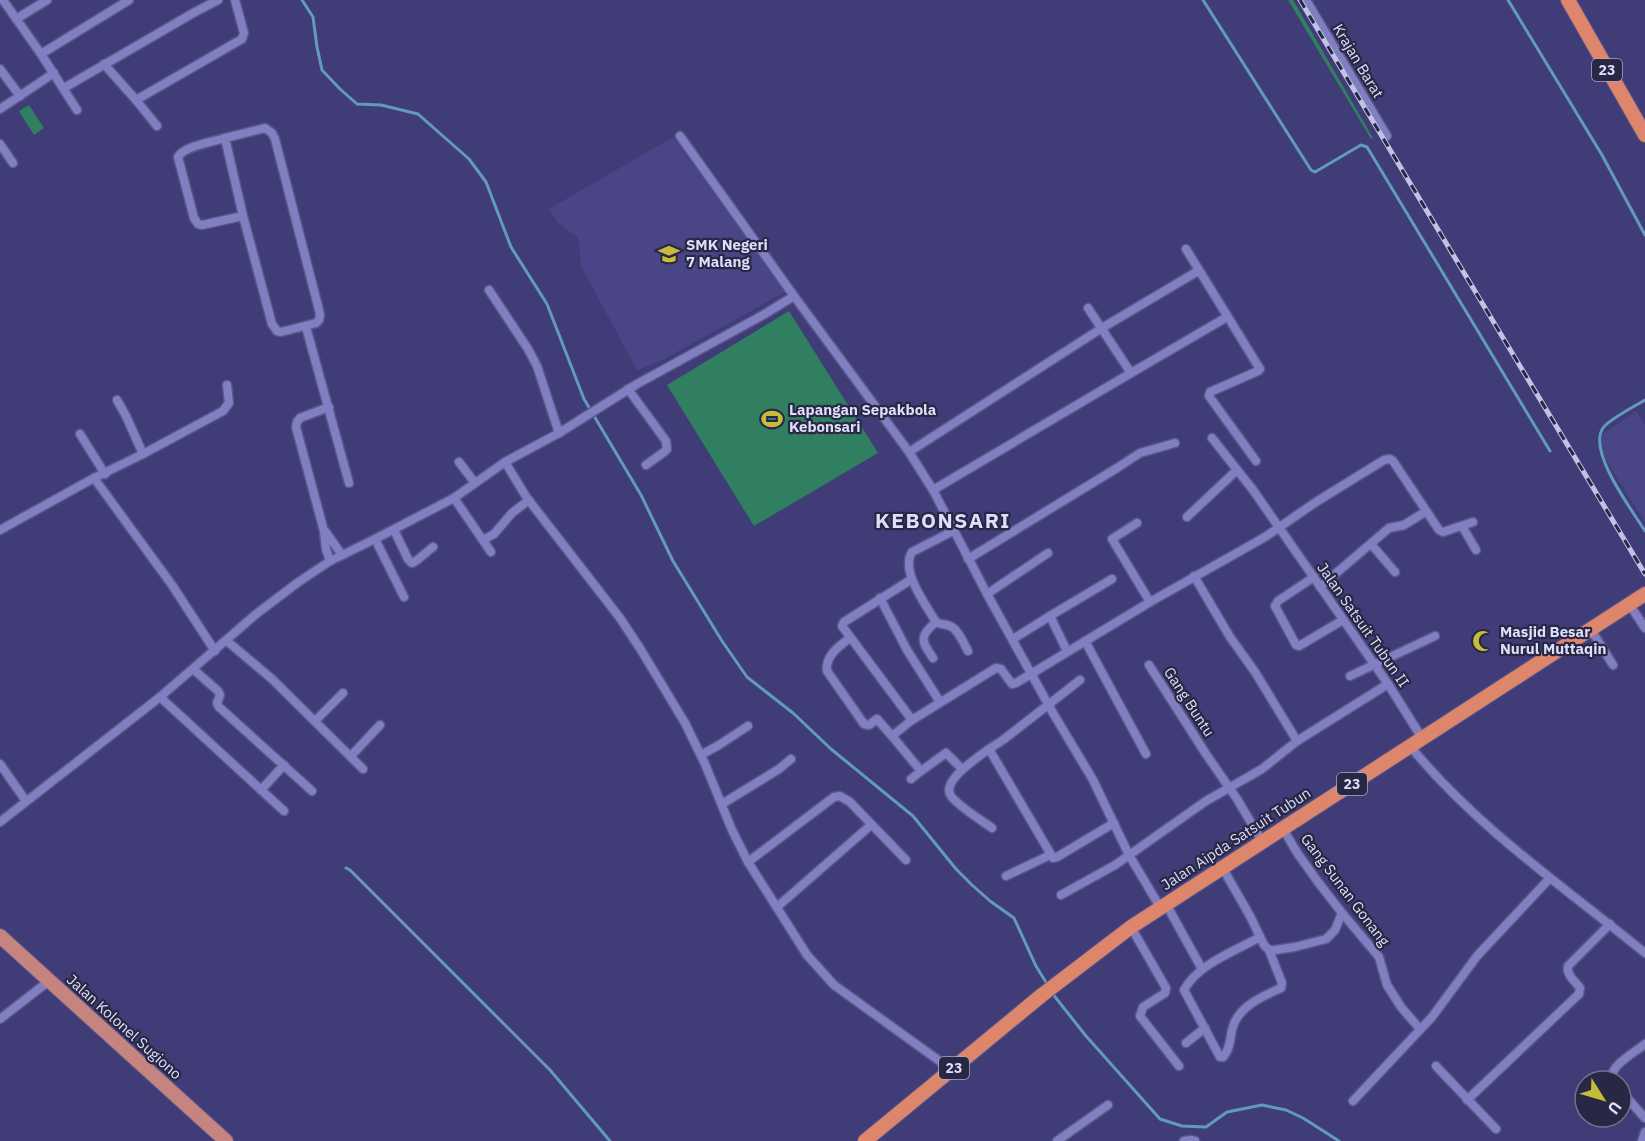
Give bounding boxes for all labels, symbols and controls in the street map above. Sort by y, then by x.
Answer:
street label: Krajan Barat [1329,20,1388,101]
road number: 23 [1592,59,1622,81]
place label: SMK Negeri 7 Malang [686,235,768,271]
school or university icon: SMK Negeri 7 Malang [657,242,681,266]
place label: Lapangan Sepakbola Kebonsari [789,400,937,436]
sports icon: Lapangan Sepakbola Kebonsari [760,407,784,431]
district label: KEBONSARI [875,506,1011,534]
street label: Jalan Satsuit Tubun II [1313,559,1414,691]
place label: Masjid Besar Nurul Muttaqin [1500,622,1606,658]
mosque icon: Masjid Besar Nurul Muttaqin [1471,629,1495,653]
street label: Gang Buntu [1160,663,1219,740]
road number: 23 [1337,773,1367,795]
street label: Jalan Aipda Satsuit Tubun [1157,783,1314,894]
street label: Gang Sunan Gonang [1297,830,1394,950]
street label: Jalan Kolonel Sugiono [63,970,186,1083]
road number: 23 [939,1057,969,1079]
north arrow [1573,1069,1633,1129]
text: U [1604,1098,1626,1118]

